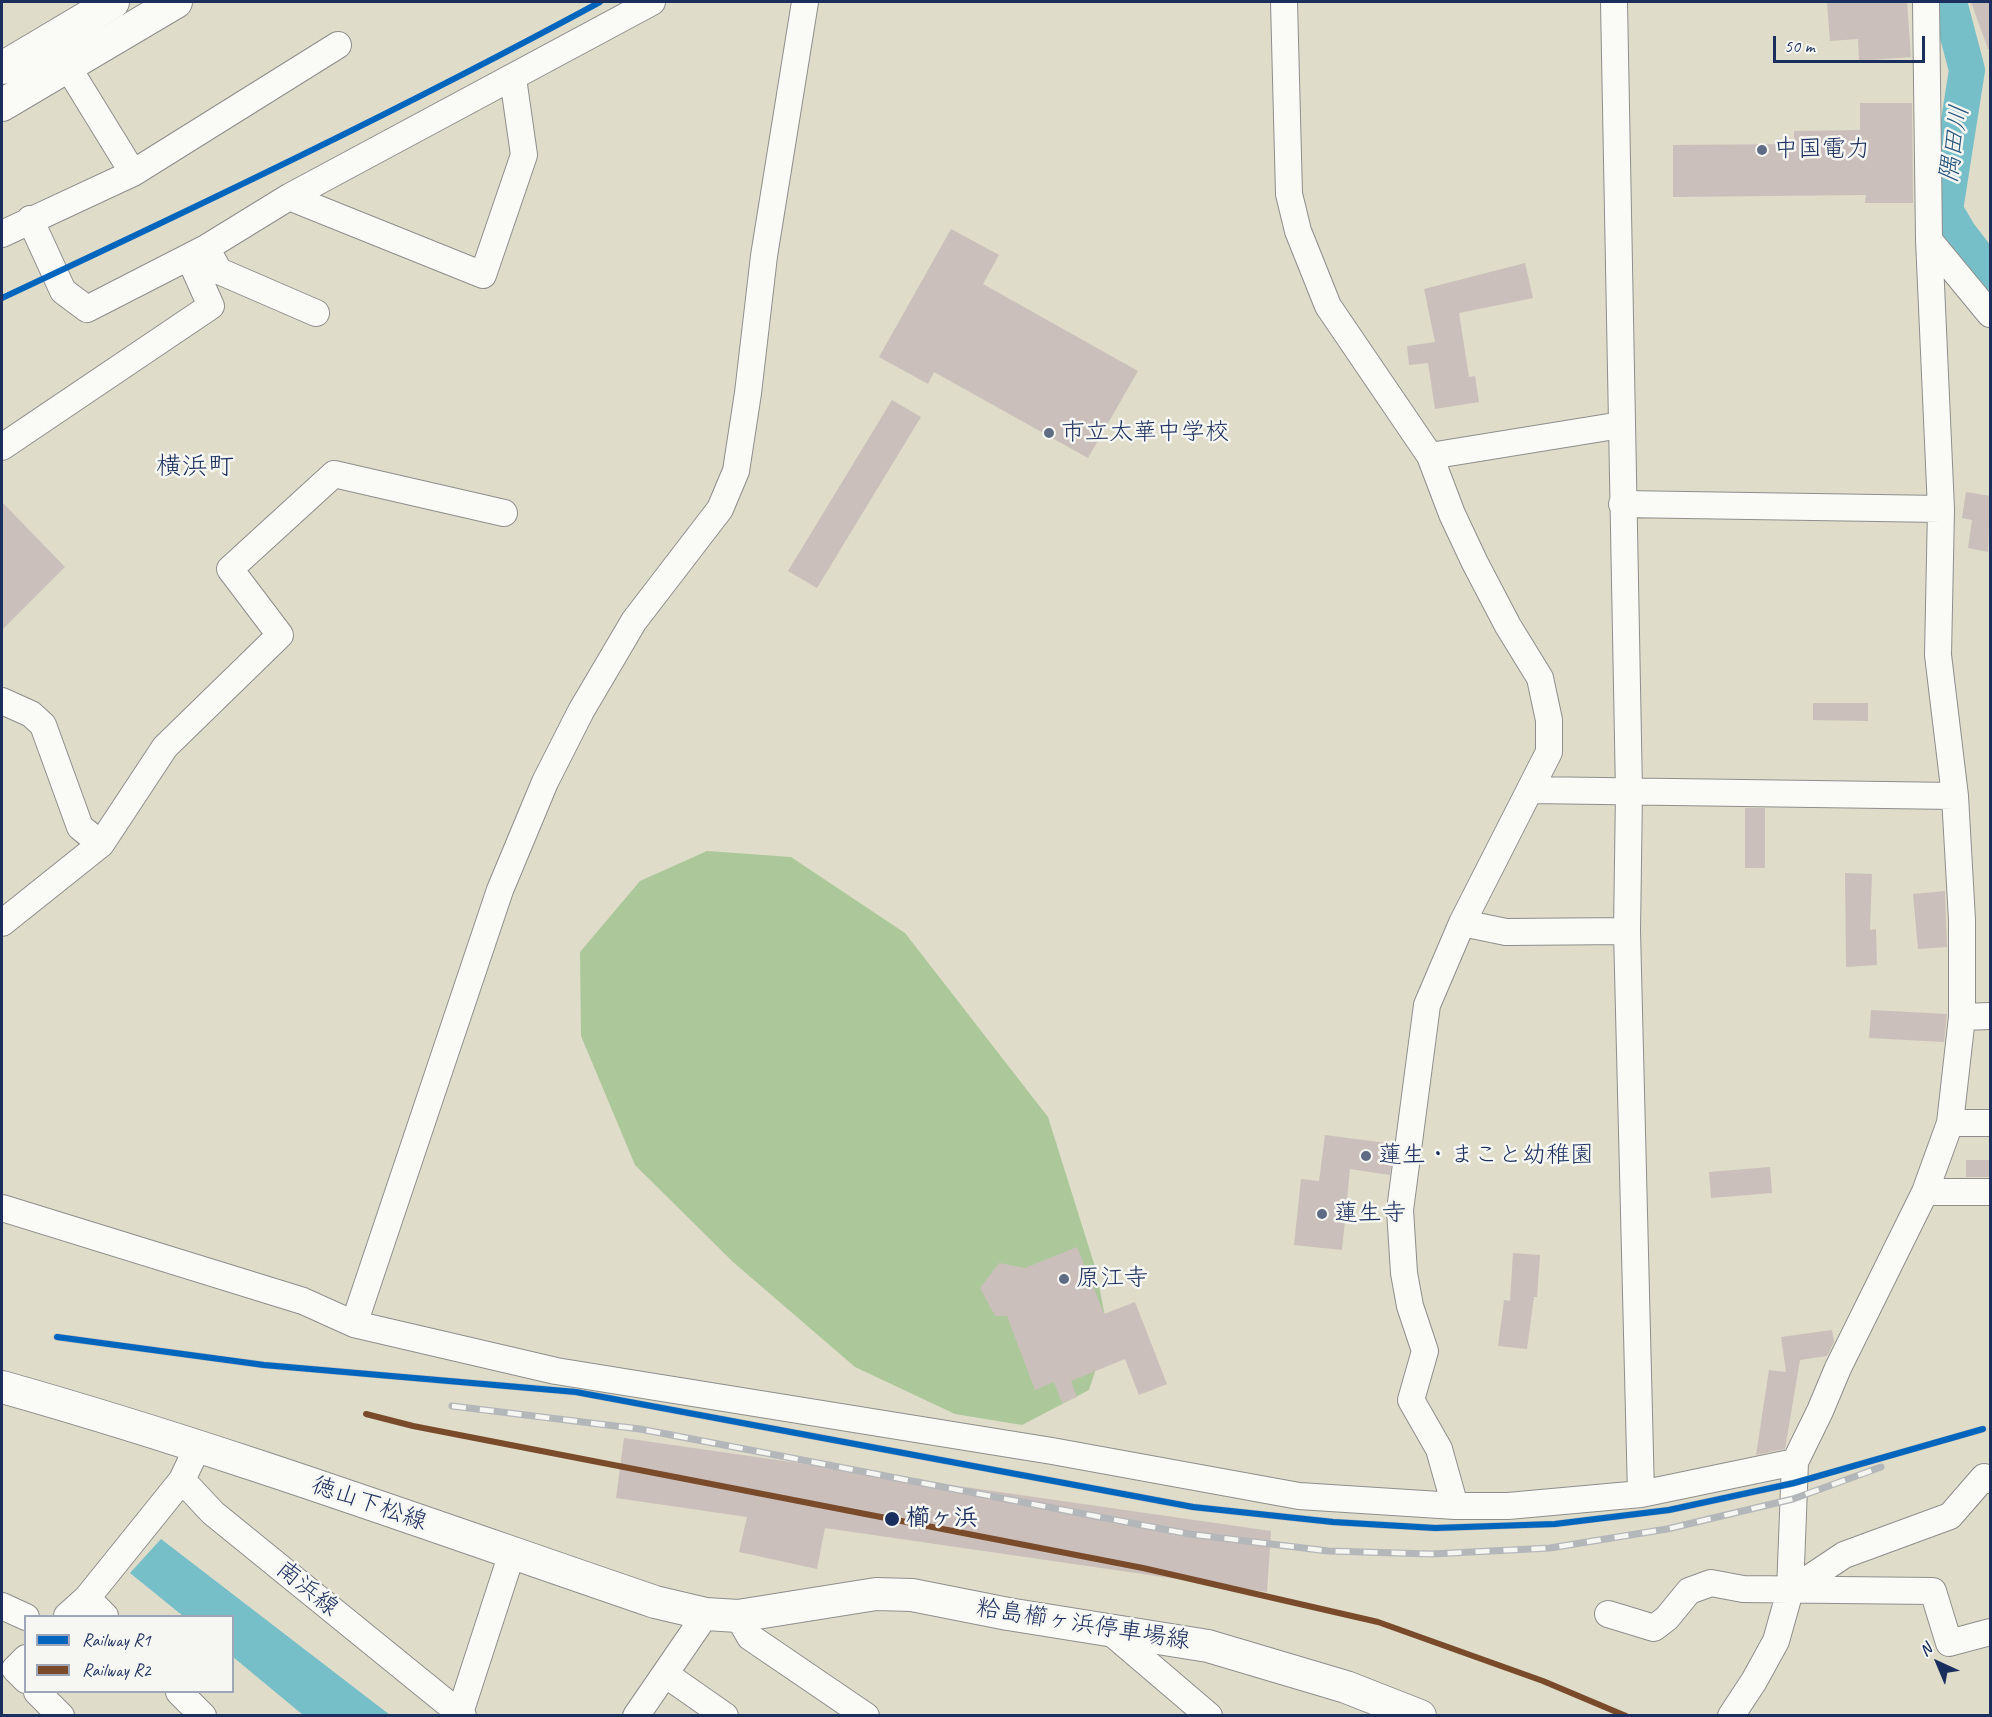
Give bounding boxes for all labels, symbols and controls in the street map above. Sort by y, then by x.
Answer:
scale bar [1776,24,1928,62]
text: 50 m [1784,35,1815,57]
water label: 隅田川 [1933,103,1977,185]
place label: 中国電力 [1774,136,1870,164]
marker: 中国電力 [1755,143,1769,157]
place label: 市立太華中学校 [1061,419,1229,447]
marker: 市立太華中学校 [1042,426,1056,440]
district label: 横浜町 [156,451,234,483]
place label: 蓮生・まこと幼稚園 [1378,1142,1594,1170]
marker: 蓮生・まこと幼稚園 [1359,1149,1373,1163]
place label: 蓮生寺 [1334,1200,1406,1228]
marker: 蓮生寺 [1315,1207,1329,1221]
place label: 原江寺 [1076,1265,1148,1293]
marker: 原江寺 [1057,1272,1071,1286]
street label: 徳山下松線 [308,1471,430,1537]
place label: 櫛ヶ浜 [906,1505,978,1533]
marker: 櫛ヶ浜 [883,1510,901,1528]
street label: 南浜線 [270,1555,344,1623]
street label: 粭島櫛ヶ浜停車場線 [974,1594,1192,1656]
legend [24,1615,234,1693]
text: Railway R1 [82,1629,151,1651]
north arrow [1908,1633,1968,1693]
text: N [1915,1639,1936,1661]
text: Railway R2 [82,1659,151,1681]

